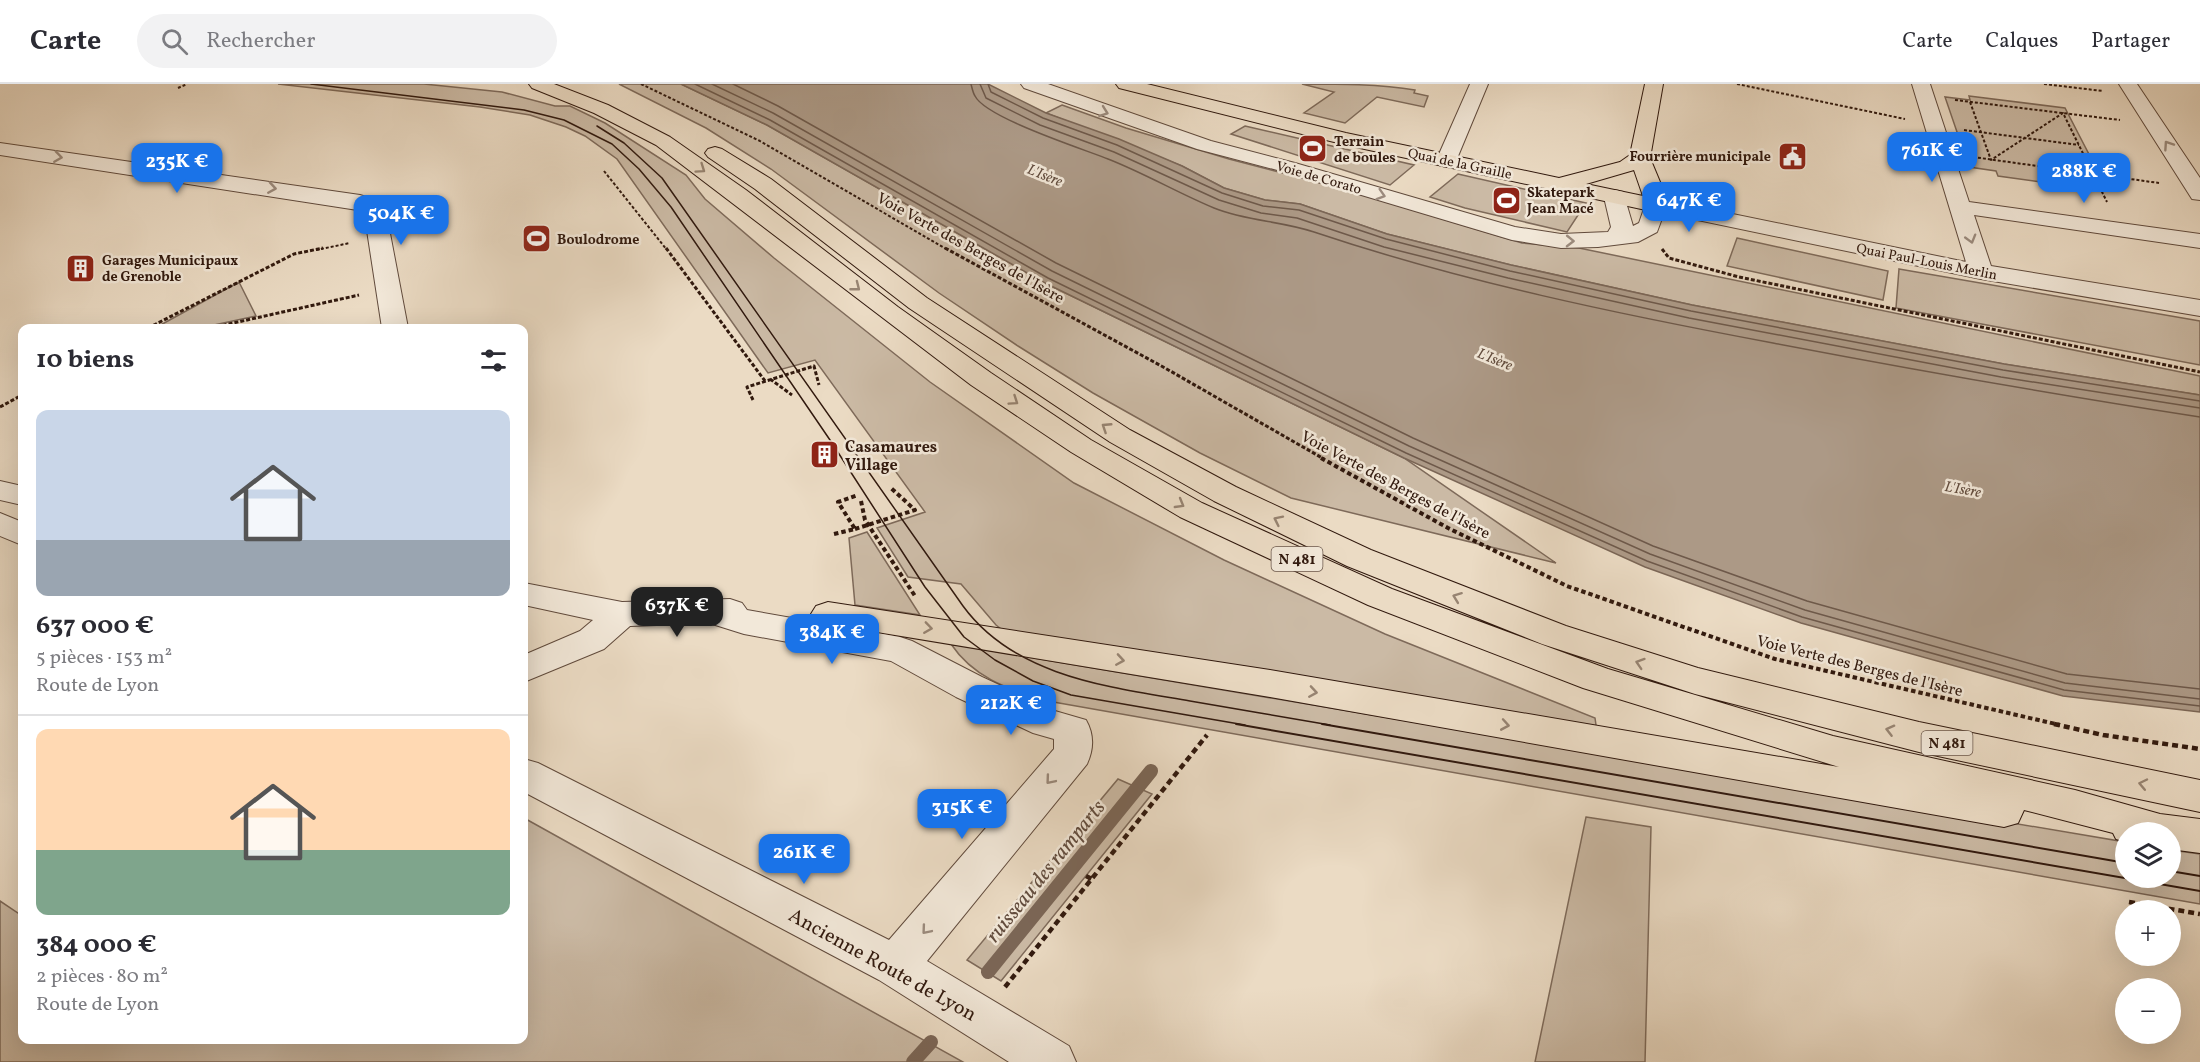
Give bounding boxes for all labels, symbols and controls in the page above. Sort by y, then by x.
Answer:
search box [137,14,557,68]
text: Carte [30,22,101,61]
icon: search [158,25,191,58]
text: Rechercher [206,26,315,57]
text: Carte [1902,27,1953,56]
text: Calques [1986,27,2058,56]
text: Partager [2091,27,2170,56]
one-way arrow [1098,104,1109,117]
pin: 761K € [1883,132,1981,183]
sports icon: Terrain de boules [1297,133,1329,165]
place label: Terrain de boules [1334,133,1396,168]
text: 761K € [1901,137,1963,165]
public building icon: Fourrière municipale [1776,140,1808,172]
one-way arrow [2164,141,2175,152]
pin: 235K € [128,143,226,194]
street label: Quai de la Graille [1406,144,1514,185]
text: 235K € [145,148,209,176]
place label: Fourrière municipale [1629,148,1771,167]
one-way arrow [53,151,63,163]
pin: 288K € [2035,153,2133,204]
street label: Voie de Corato [1274,157,1364,200]
text: 288K € [2051,158,2117,186]
water label: L'Isère [1024,160,1066,193]
one-way arrow [695,162,706,173]
one-way arrow [267,182,276,194]
pin: 647K € [1640,182,1738,233]
sports icon: Skatepark Jean Macé [1490,184,1522,216]
place label: Skatepark Jean Macé [1526,184,1595,219]
text: 647K € [1656,187,1722,215]
street label: Voie Verte des Berges de l'Isère [872,188,1068,310]
one-way arrow [1375,188,1386,200]
pin: 504K € [352,195,450,246]
text: 504K € [368,200,434,228]
sports icon: Boulodrome [520,223,552,255]
place label: Boulodrome [557,231,639,250]
one-way arrow [1964,233,1976,244]
one-way arrow [1566,234,1575,247]
street label: Quai Paul-Louis Merlin [1855,240,1999,285]
building icon: Garages Municipaux de Grenoble [65,252,97,284]
place label: Garages Municipaux de Grenoble [102,252,238,287]
one-way arrow [850,279,861,290]
text: 10 biens [36,342,134,378]
icon: filters [477,344,510,377]
water label: L'Isère [1474,344,1516,377]
one-way arrow [1008,394,1018,406]
one-way arrow [1102,423,1112,435]
street label: Voie Verte des Berges de l'Isère [1296,426,1494,545]
place label: Casamaures Village [845,437,937,477]
building icon: Casamaures Village [808,439,840,471]
icon: home [219,449,327,557]
water label: L'Isère [1943,477,1983,504]
one-way arrow [1174,496,1184,508]
one-way arrow [1273,515,1284,527]
road number: N 481 [1272,547,1322,571]
pin: 637K € [628,587,726,638]
text: 637K € [645,592,709,620]
one-way arrow [1452,592,1463,604]
text: 637 000 € [36,608,154,644]
pin: 384K € [783,614,881,665]
text: 384K € [799,619,865,647]
one-way arrow [923,622,933,634]
street label: Voie Verte des Berges de l'Isère [1754,631,1965,703]
text: 5 pièces · 153 m² [36,644,172,672]
one-way arrow [1115,653,1125,666]
one-way arrow [1635,658,1646,670]
text: Route de Lyon [36,672,159,700]
pin: 212K € [962,685,1060,736]
one-way arrow [1307,685,1317,698]
text: 212K € [980,690,1042,718]
one-way arrow [1500,718,1510,731]
one-way arrow [1886,724,1896,737]
road number: N 481 [1922,731,1972,755]
icon: home [219,768,327,876]
one-way arrow [1047,773,1058,784]
one-way arrow [2138,778,2148,791]
pin: 315K € [913,789,1011,840]
text: 315K € [931,794,993,822]
water label: ruisseau des ramparts [980,794,1113,949]
map controls [2115,822,2181,1044]
button: layers [2115,822,2181,888]
pin: 261K € [755,834,853,885]
text: 261K € [773,839,835,867]
button: + [2115,900,2181,966]
street label: Ancienne Route de Lyon [783,902,981,1029]
one-way arrow [922,923,933,934]
text: 384 000 € [36,927,157,963]
text: 2 pièces · 80 m² [36,963,168,991]
button: − [2115,978,2181,1044]
text: Route de Lyon [36,991,159,1019]

